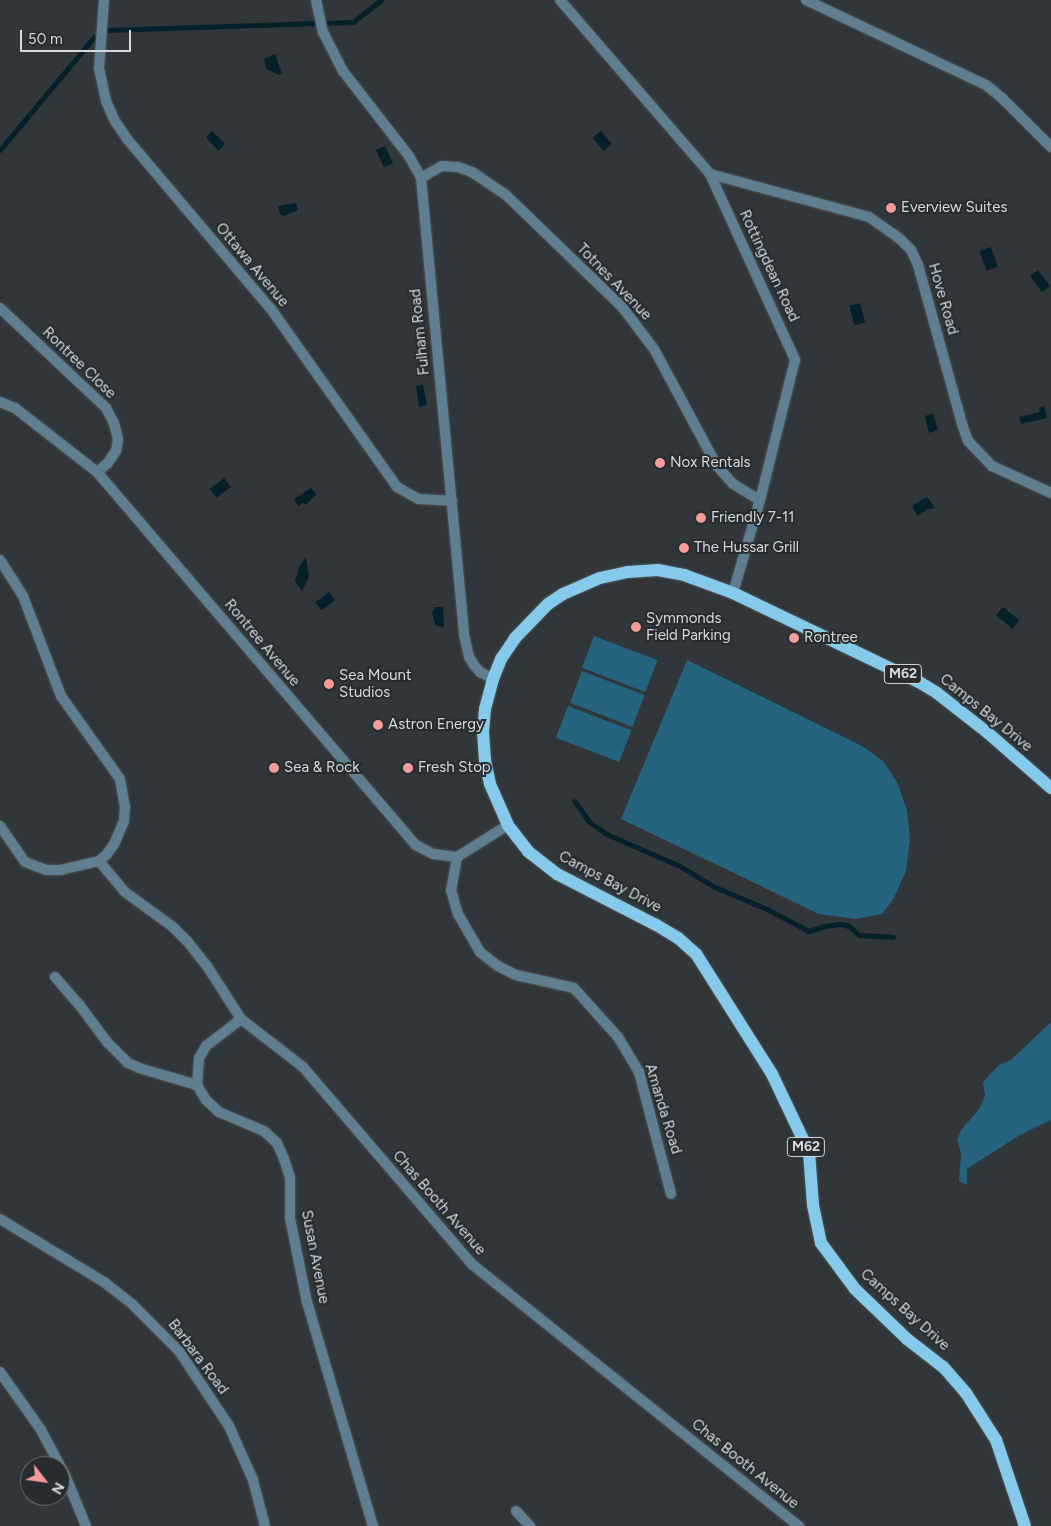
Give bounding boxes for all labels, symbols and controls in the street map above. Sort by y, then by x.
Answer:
scale bar [22,20,134,52]
text: 50 m [28,30,63,48]
place label: Everview Suites [901,199,1007,217]
marker: Everview Suites [885,202,897,214]
street label: Rottingdean Road [735,207,803,325]
street label: Ottawa Avenue [212,219,292,311]
street label: Totnes Avenue [573,240,655,324]
street label: Hove Road [924,261,962,337]
street label: Fulham Road [407,288,433,376]
street label: Rontree Close [38,323,120,403]
place label: Nox Rentals [670,454,751,472]
marker: Nox Rentals [654,457,666,469]
place label: Friendly 7-11 [711,509,794,527]
marker: Friendly 7-11 [695,512,707,524]
place label: The Hussar Grill [694,539,799,557]
marker: The Hussar Grill [678,542,690,554]
street label: Rontree Avenue [220,596,304,690]
place label: Symmonds Field Parking [646,609,731,644]
marker: Symmonds Field Parking [630,621,642,633]
place label: Rontree [804,629,858,647]
marker: Rontree [788,632,800,644]
road number: M62 [883,662,923,686]
place label: Sea Mount Studios [339,666,412,701]
street label: Camps Bay Drive [936,670,1036,756]
marker: Sea Mount Studios [323,678,335,690]
place label: Astron Energy [388,716,484,734]
marker: Astron Energy [372,719,384,731]
place label: Sea & Rock [284,759,360,777]
place label: Fresh Stop [418,759,491,777]
marker: Sea & Rock [268,762,280,774]
marker: Fresh Stop [402,762,414,774]
street label: Camps Bay Drive [556,847,664,917]
street label: Amanda Road [641,1062,685,1156]
road number: M62 [786,1136,826,1158]
street label: Chas Booth Avenue [389,1147,489,1259]
street label: Susan Avenue [297,1209,333,1305]
street label: Camps Bay Drive [857,1265,953,1355]
street label: Barbara Road [164,1316,232,1398]
street label: Chas Booth Avenue [688,1415,802,1513]
north arrow [20,1456,70,1506]
text: N [47,1479,68,1497]

